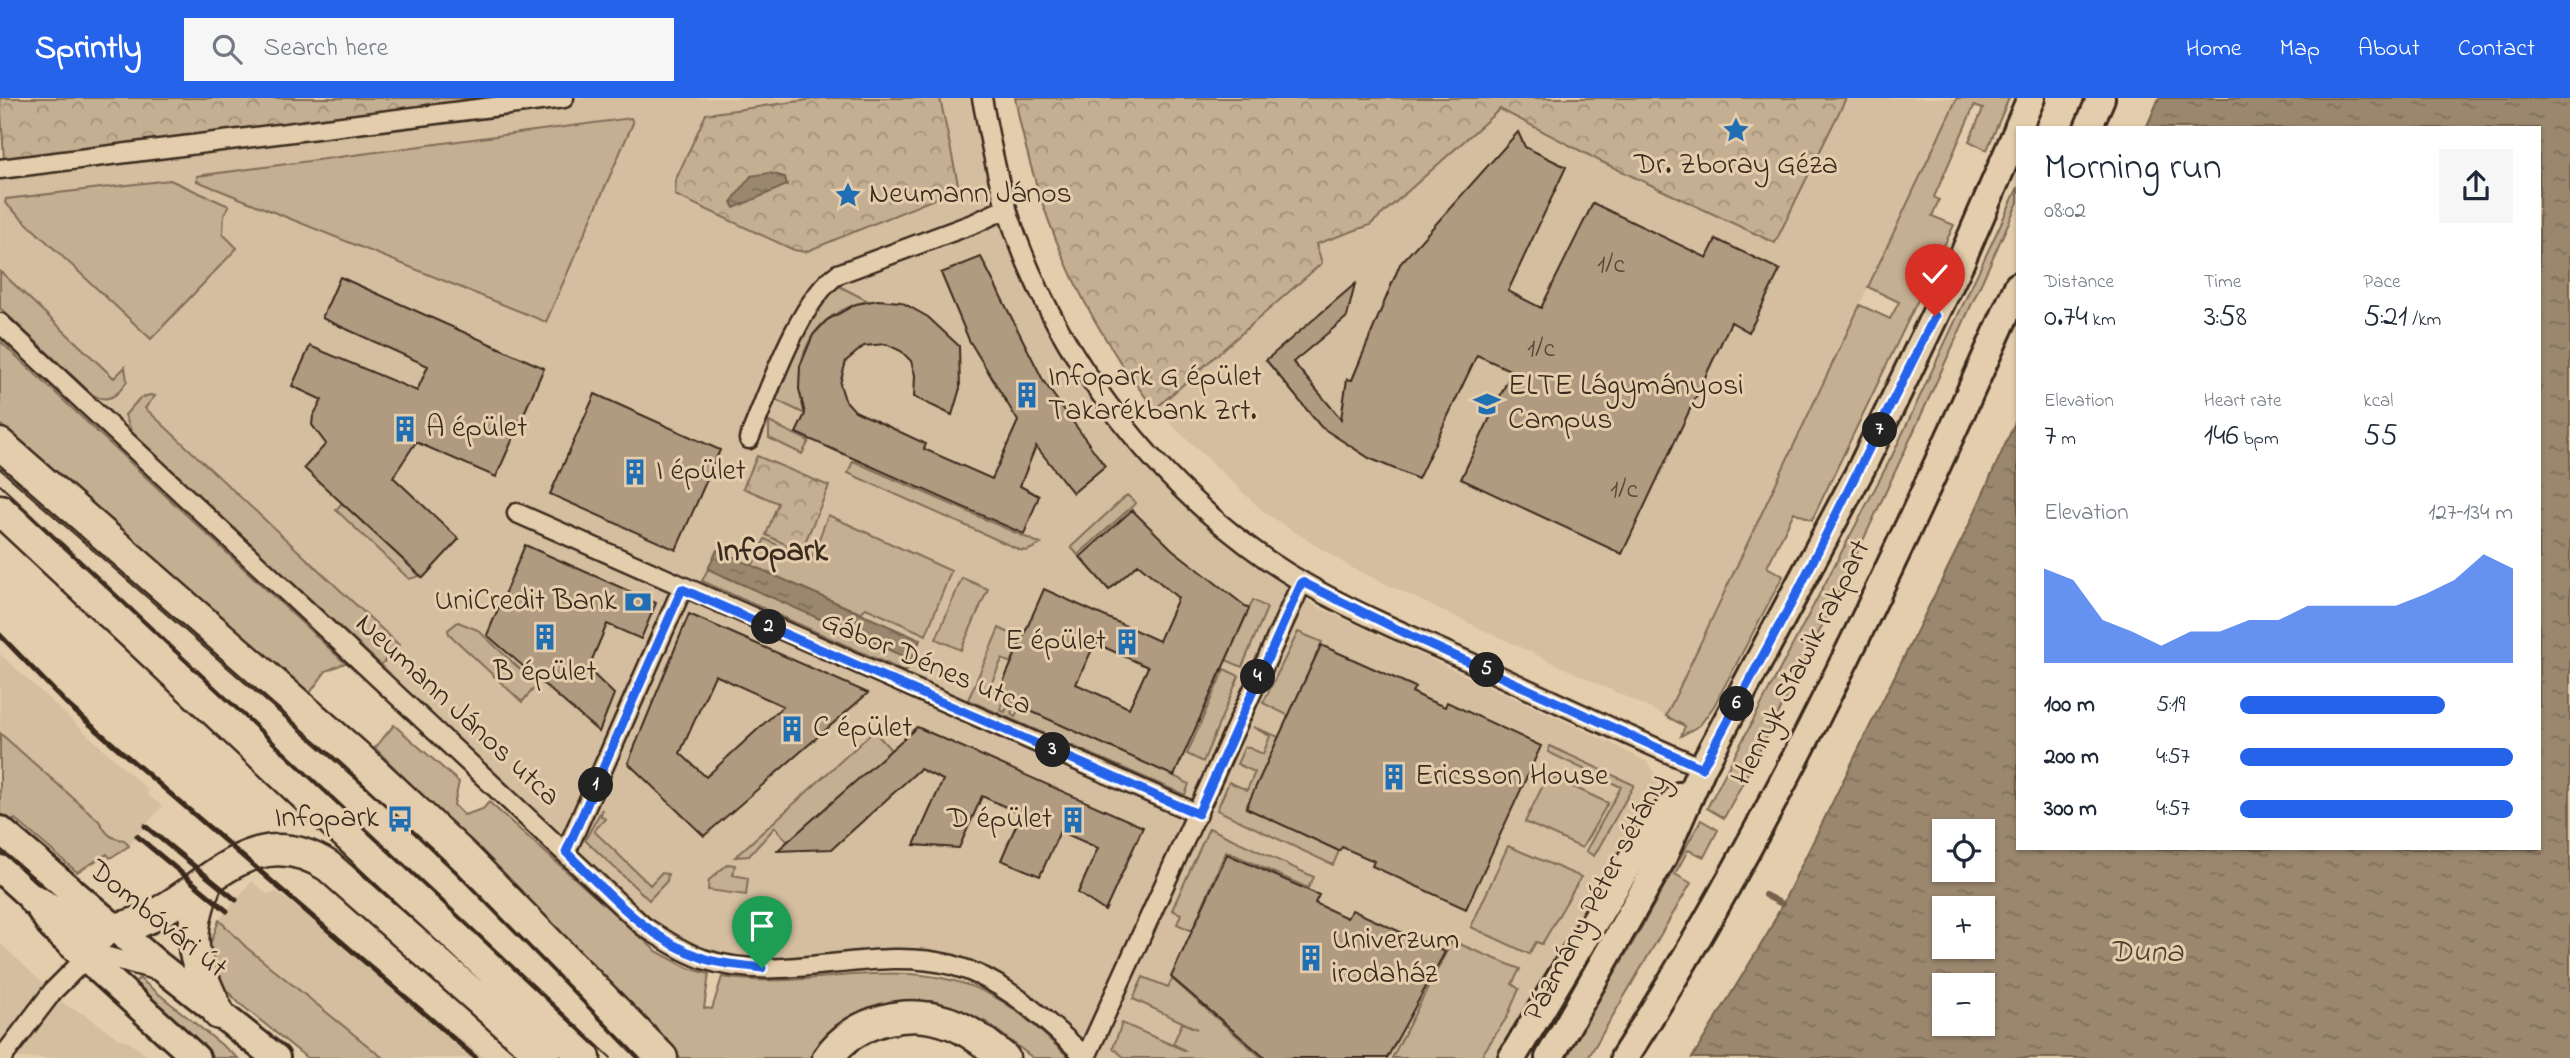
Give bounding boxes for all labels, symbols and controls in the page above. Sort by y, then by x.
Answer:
search box [184,18,674,81]
text: Sprintly [35,25,142,73]
icon: search [208,30,246,68]
text: Search here [264,30,388,68]
text: Home [2186,32,2242,67]
text: Map [2280,32,2320,67]
text: About [2358,32,2420,67]
text: Contact [2458,32,2535,67]
place icon: Dr. Zboray Géza [1721,115,1751,145]
text: Morning run [2044,141,2222,197]
place label: Dr. Zboray Géza [1633,144,1838,188]
button: share [2439,149,2513,223]
place label: Neumann János [869,173,1072,217]
place icon: Neumann János [833,180,863,210]
text: 08:02 [2044,195,2086,228]
pin [1905,244,1965,316]
house number: 1/c [1597,247,1625,285]
icon: check [1916,255,1954,293]
text: Distance [2044,269,2114,296]
text: Time [2204,269,2241,296]
text: Pace [2363,269,2400,296]
text: 0.74 [2044,296,2088,340]
text: 3:58 [2204,296,2247,340]
text: 5:21 [2363,296,2408,340]
text: km [2088,307,2116,334]
text: /km [2408,307,2441,334]
house number: 1/c [1527,331,1555,369]
place label: Infopark G épület Takarékbank Zrt. [1048,356,1262,434]
place label: ELTE Lágymányosi Campus [1508,365,1744,443]
building icon: Infopark G épület Takarékbank Zrt. [1012,380,1042,410]
text: Elevation [2044,388,2114,415]
text: Heart rate [2204,388,2282,415]
text: kcal [2363,388,2394,415]
school or university icon: ELTE Lágymányosi Campus [1472,389,1502,419]
place label: A épület [426,407,527,451]
pin: 7 [1862,412,1898,448]
building icon: A épület [390,414,420,444]
text: 7 [2044,415,2056,459]
text: 146 [2204,415,2239,459]
text: 55 [2363,415,2398,459]
text: 7 [1876,416,1883,443]
text: m [2056,426,2076,453]
text: bpm [2239,426,2279,453]
place label: I épület [656,450,746,494]
building icon: I épület [620,457,650,487]
house number: 1/c [1610,472,1638,510]
text: Elevation [2044,497,2129,530]
text: 127–134 m [2428,497,2513,530]
district label: Infopark [716,529,829,576]
street label: Henryk Sławik rakpart [1721,532,1883,794]
place label: UniCredit Bank [434,580,618,624]
bank icon: UniCredit Bank [623,587,653,617]
street label: Gábor Dénes utca [814,600,1038,728]
street label: Neumann János utca [344,604,570,818]
pin: 2 [752,610,786,644]
text: 2 [764,613,773,640]
place label: E épület [1005,620,1106,664]
building icon: B épület [530,622,560,652]
building icon: E épület [1112,627,1142,657]
place label: B épület [492,651,597,695]
pin: 5 [1470,652,1504,688]
text: 5 [1481,656,1492,683]
pin: 4 [1240,660,1276,694]
text: 4 [1254,663,1261,690]
pin: 6 [1720,686,1754,722]
text: 100 m [2044,689,2095,722]
text: 5:19 [2156,689,2185,722]
text: 6 [1732,690,1741,717]
place label: C épület [813,707,912,751]
building icon: C épület [777,714,807,744]
pin: 3 [1036,732,1070,768]
text: 3 [1049,736,1056,763]
text: 200 m [2044,741,2099,774]
text: 4:57 [2156,741,2190,774]
place label: Ericsson House [1415,755,1609,799]
building icon: Ericsson House [1379,762,1409,792]
street label: Pázmány Péter sétány [1513,766,1681,1030]
pin: 1 [578,768,614,802]
text: 1 [592,771,599,798]
text: 300 m [2044,793,2097,826]
text: 4:57 [2156,793,2190,826]
place label: Infopark [274,797,380,841]
place label: D épület [946,798,1052,842]
bus stop icon: Infopark [385,804,415,834]
building icon: D épület [1058,805,1088,835]
map controls [1932,819,1995,1036]
button: locate [1932,819,1995,882]
street label: Dombóvári út [77,849,236,990]
pin [732,896,792,968]
button: + [1932,896,1995,959]
icon: arrive [743,907,781,945]
place label: Univerzum irodaház [1332,919,1459,997]
water label: Duna [2109,930,2184,977]
building icon: Univerzum irodaház [1296,943,1326,973]
button: − [1932,973,1995,1036]

